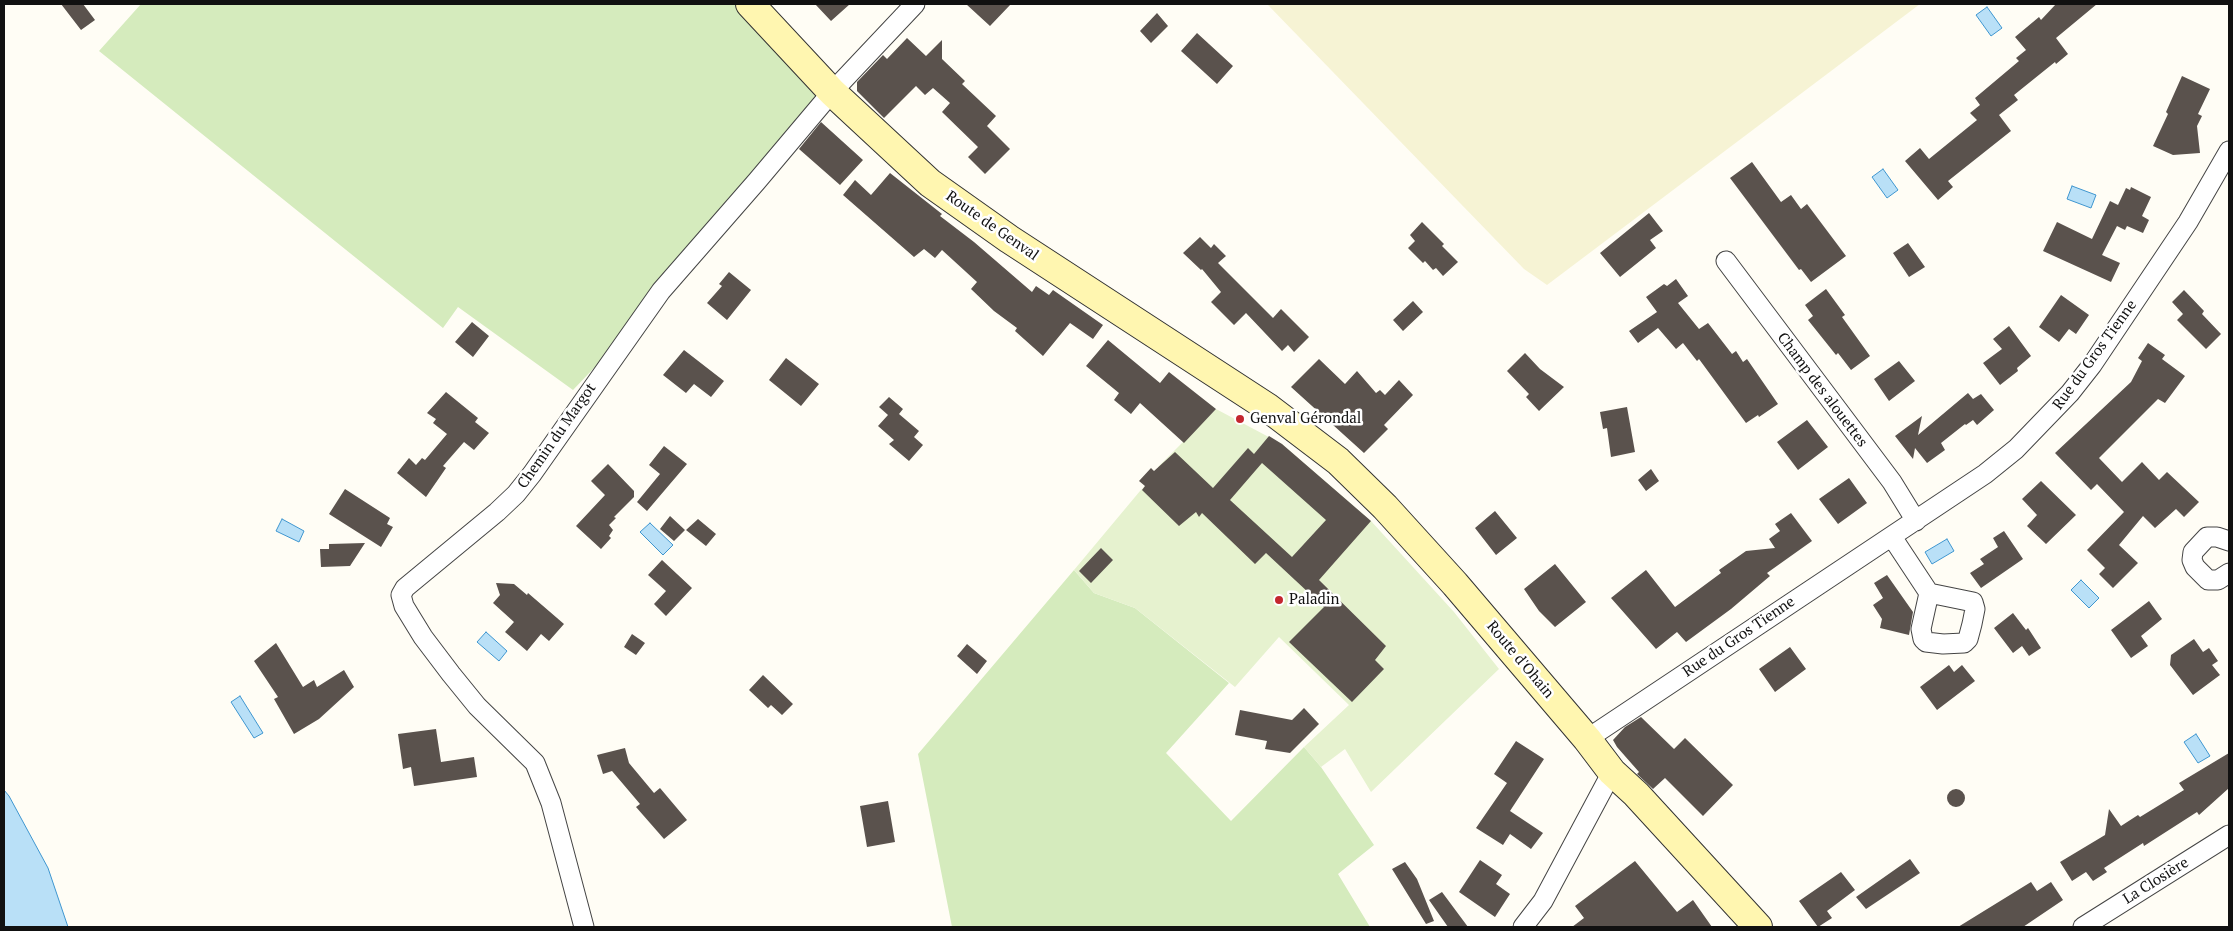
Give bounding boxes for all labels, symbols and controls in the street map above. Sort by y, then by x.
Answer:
street label: Route de Genval [942,187,1042,265]
street label: Rue du Gros Tienne [2049,297,2141,413]
street label: Champ des alouettes [1773,329,1871,451]
street label: Chemin du Margot [514,380,600,492]
place label: Genval Gérondal [1250,410,1361,428]
marker: Genval Gérondal [1234,413,1246,425]
place label: Paladin [1289,591,1339,609]
street label: Rue du Gros Tienne [1680,593,1798,681]
marker: Paladin [1273,594,1285,606]
street label: Route d'Ohain [1483,618,1557,702]
street label: La Closière [2120,854,2192,908]

